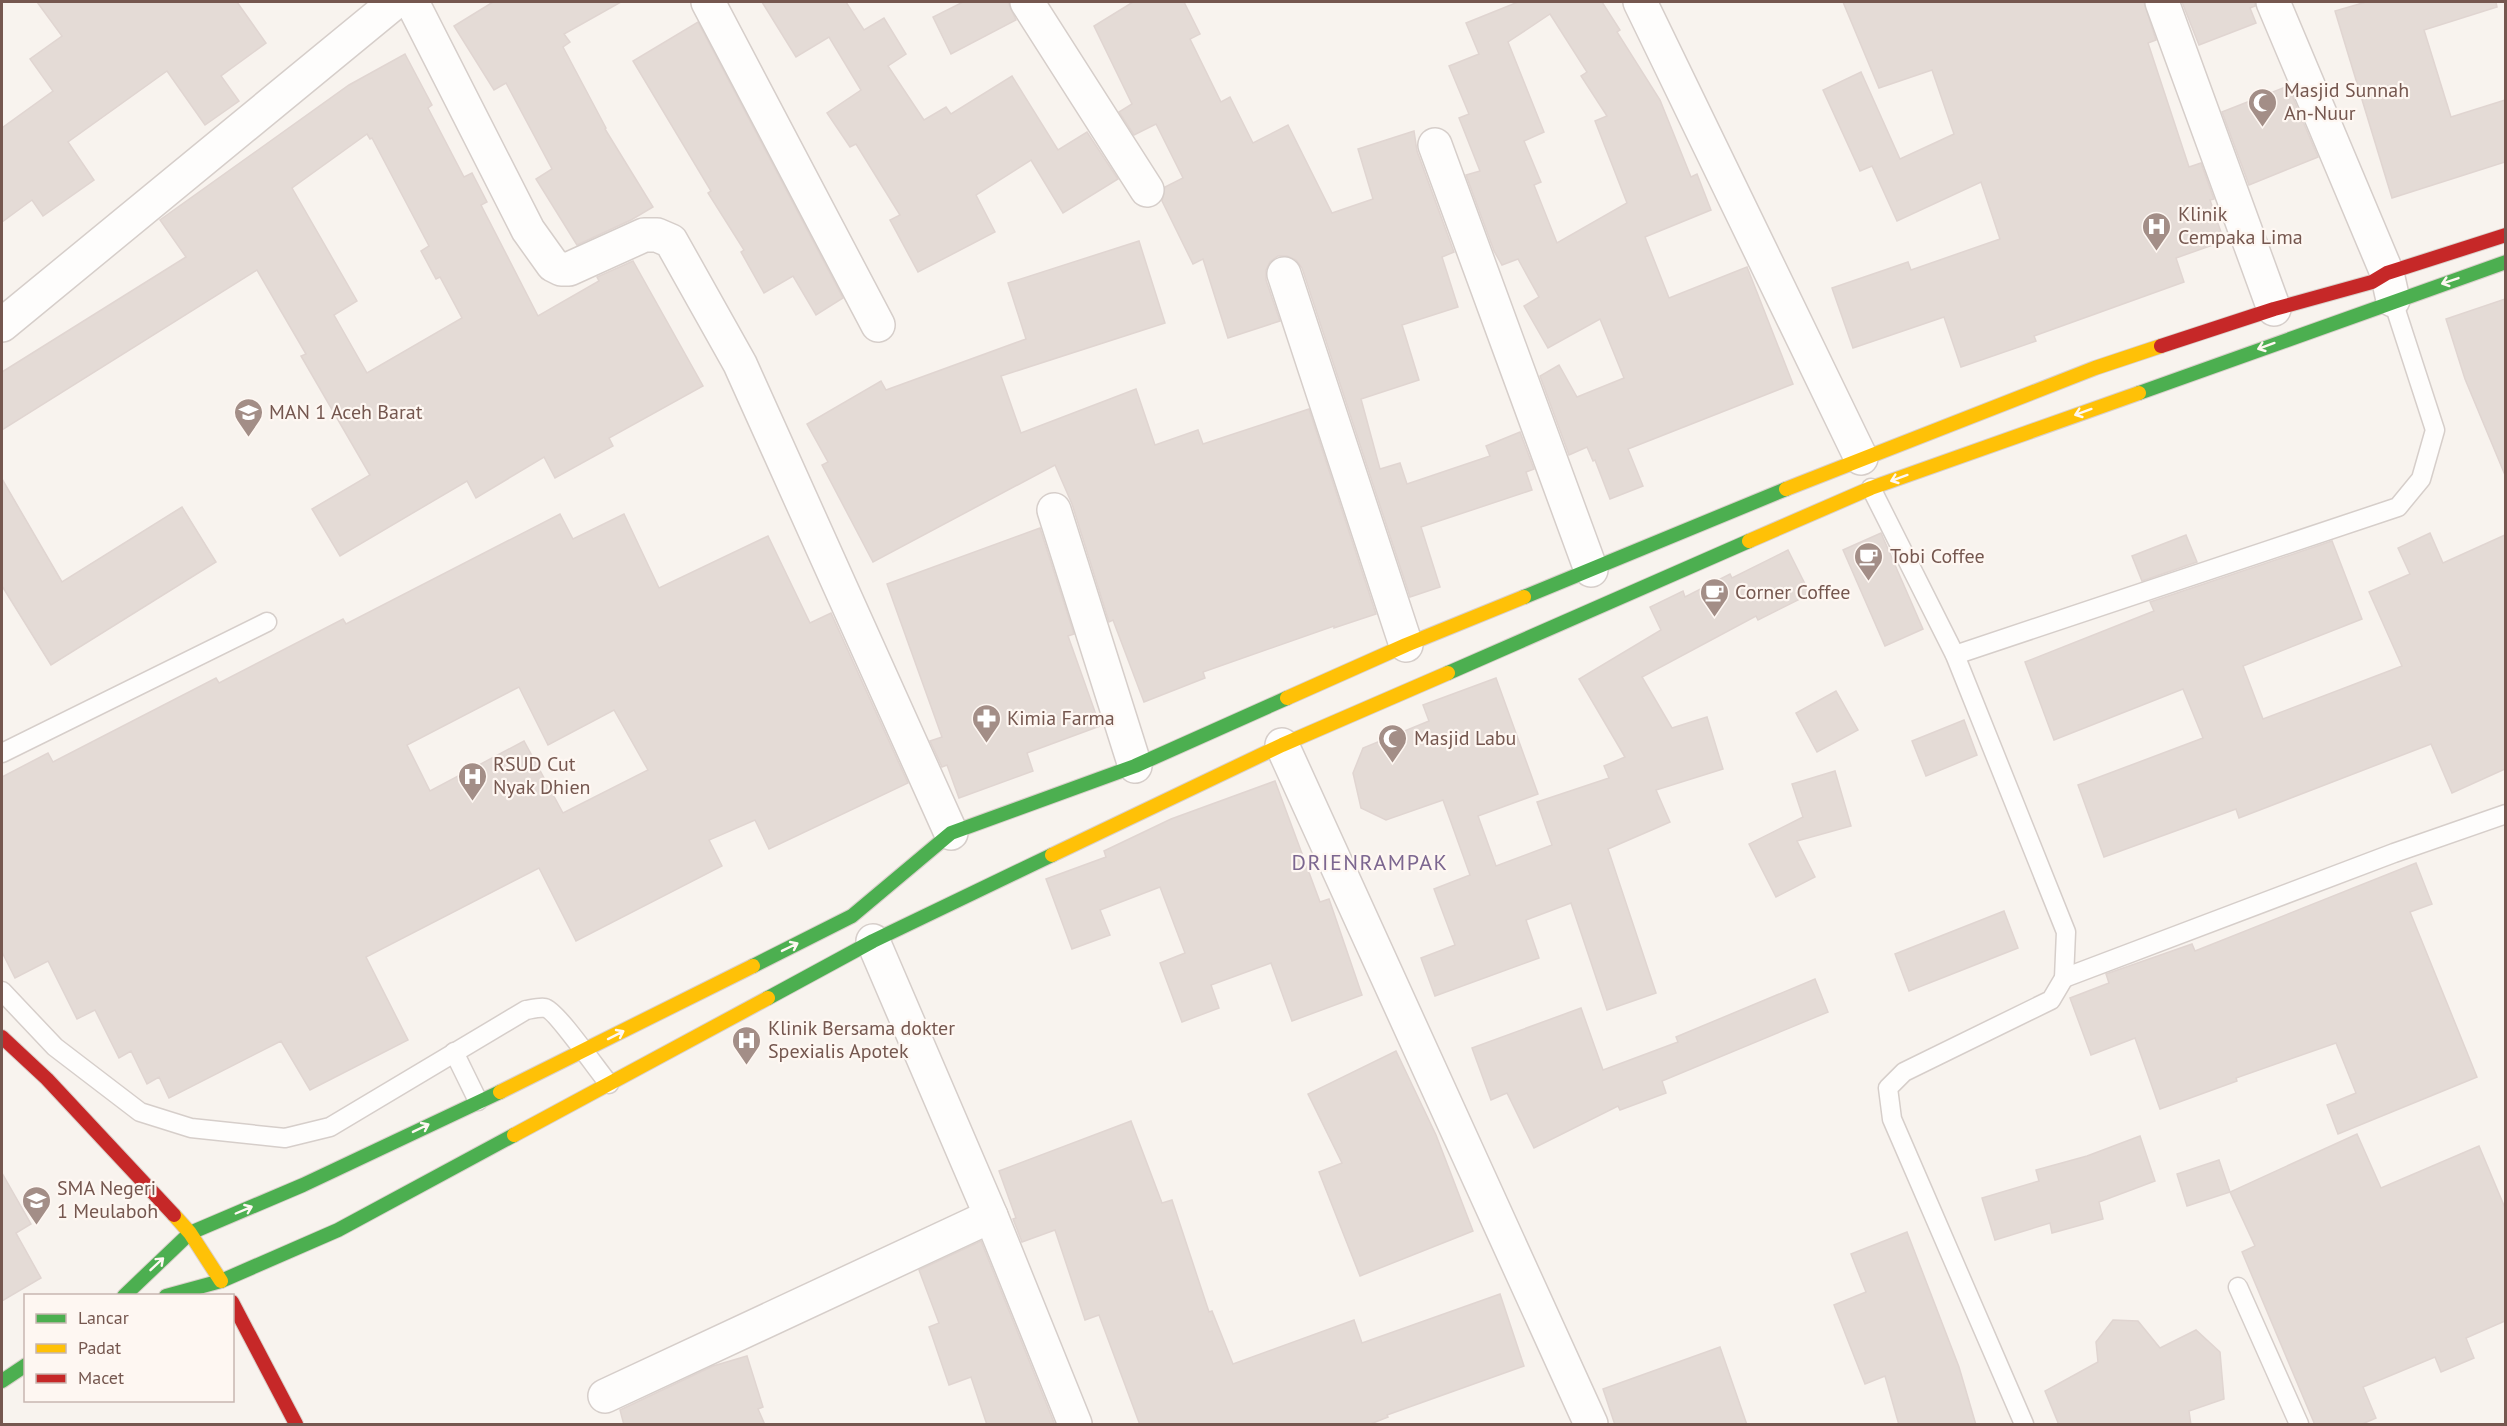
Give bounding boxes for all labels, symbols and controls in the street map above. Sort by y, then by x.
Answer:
place label: Masjid Sunnah An-Nuur [2284,77,2409,126]
mosque icon: Masjid Sunnah An-Nuur [2247,86,2279,128]
place label: Klinik Cempaka Lima [2178,201,2303,250]
hospital icon: Klinik Cempaka Lima [2141,210,2173,252]
one-way arrow [2441,277,2460,288]
one-way arrow [2257,342,2276,353]
school or university icon: MAN 1 Aceh Barat [232,396,264,438]
place label: MAN 1 Aceh Barat [269,399,423,425]
one-way arrow [2074,408,2093,419]
one-way arrow [1890,474,1909,485]
cafe icon: Tobi Coffee [1853,540,1885,582]
place label: Tobi Coffee [1890,543,1985,569]
cafe icon: Corner Coffee [1698,576,1730,618]
place label: Corner Coffee [1735,579,1850,605]
pharmacy icon: Kimia Farma [970,702,1002,744]
place label: Kimia Farma [1007,705,1115,731]
mosque icon: Masjid Labu [1377,722,1409,764]
place label: Masjid Labu [1414,725,1516,751]
place label: RSUD Cut Nyak Dhien [493,751,591,800]
hospital icon: RSUD Cut Nyak Dhien [456,760,488,802]
district label: DRIENRAMPAK [1292,848,1448,876]
one-way arrow [780,941,798,952]
place label: Klinik Bersama dokter Spexialis Apotek [768,1015,955,1064]
hospital icon: Klinik Bersama dokter Spexialis Apotek [731,1024,763,1066]
one-way arrow [607,1029,624,1041]
one-way arrow [412,1122,430,1134]
place label: SMA Negeri 1 Meulaboh [57,1175,158,1224]
school or university icon: SMA Negeri 1 Meulaboh [20,1184,52,1226]
one-way arrow [234,1204,253,1215]
one-way arrow [149,1258,164,1272]
legend [24,1294,234,1402]
text: Lancar [78,1306,129,1329]
text: Padat [78,1336,121,1359]
text: Macet [78,1366,124,1389]

